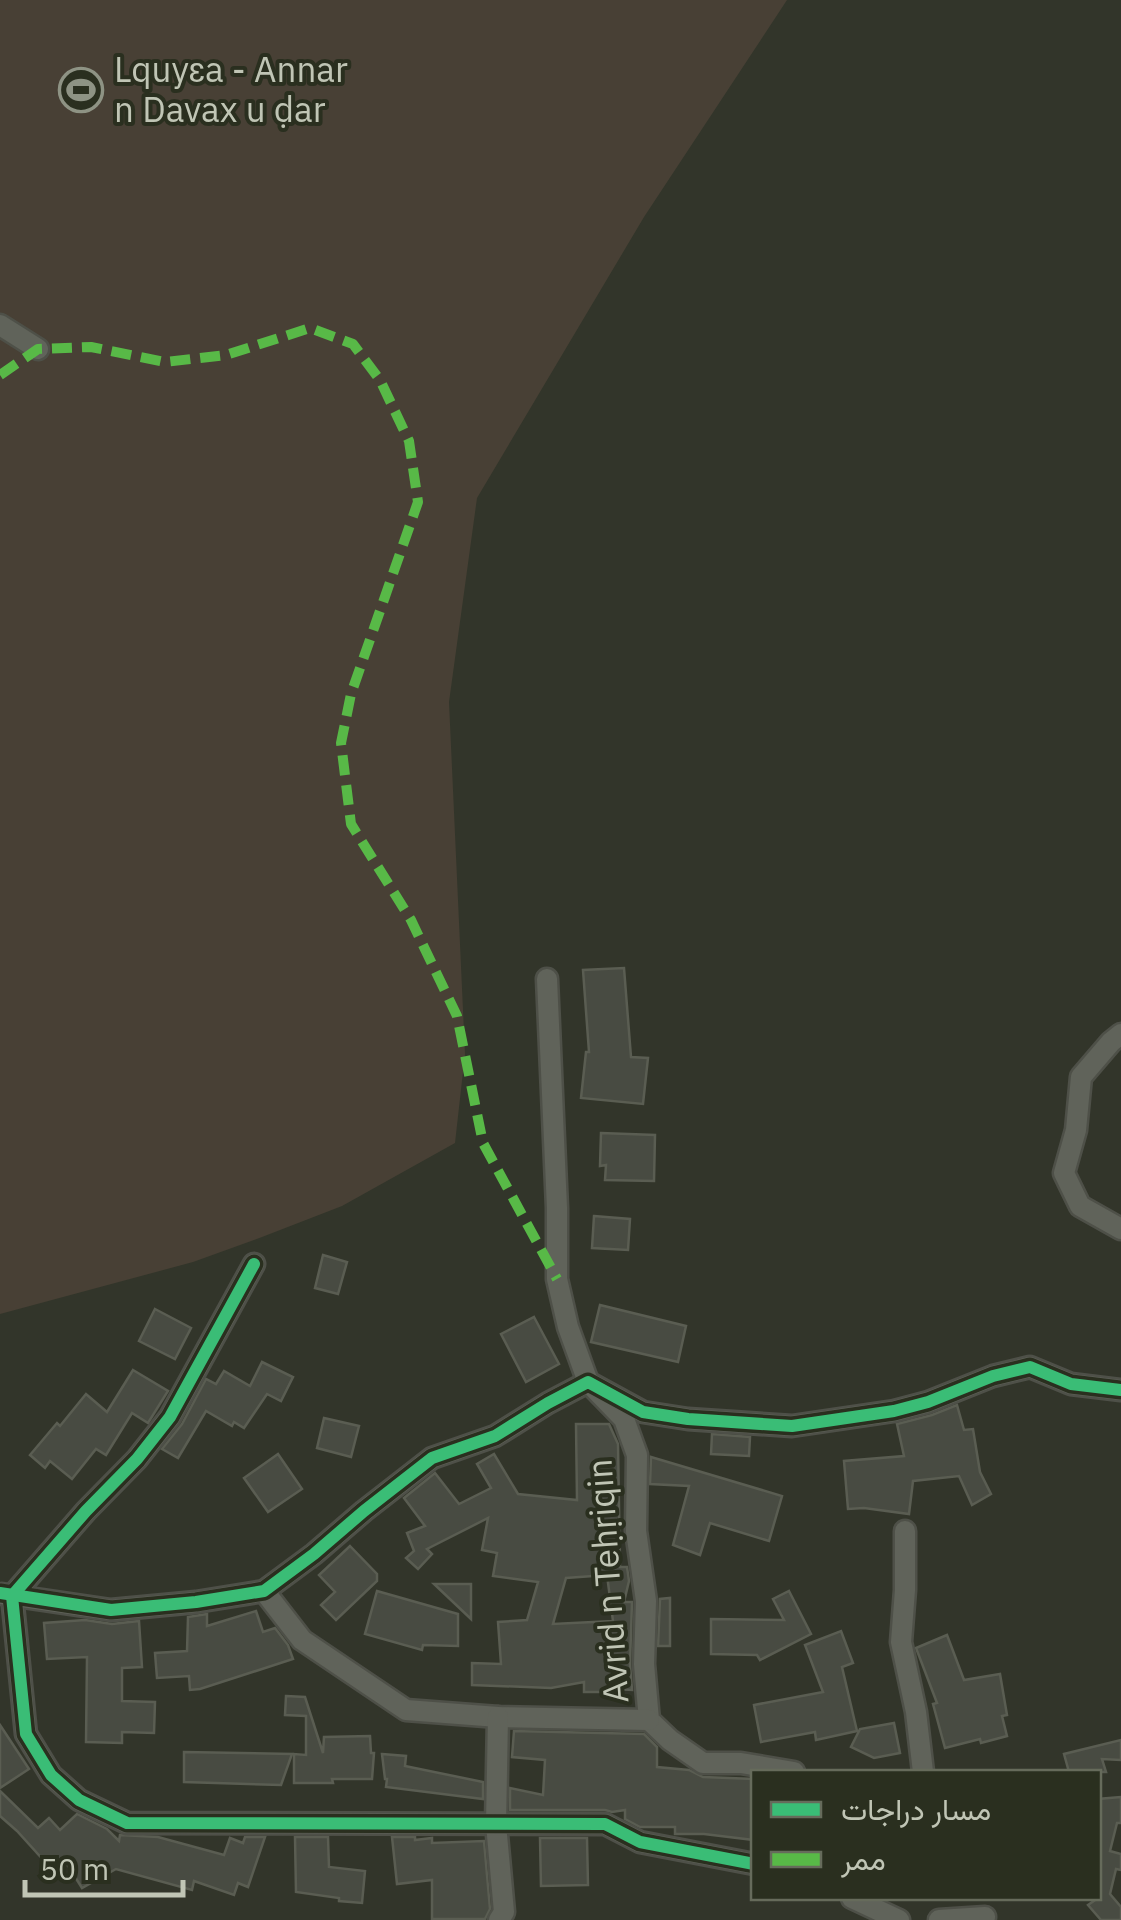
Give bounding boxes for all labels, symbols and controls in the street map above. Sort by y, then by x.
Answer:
place label: Lquyɛa - Annar n Davax u ḍar [114,46,348,132]
sports icon: Lquyɛa - Annar n Davax u ḍar [58,67,104,113]
street label: Avrid n Teḥṛiqin [576,1457,638,1705]
legend [751,1770,1101,1900]
text: مسار دراجات [841,1789,991,1828]
scale bar [25,1835,182,1897]
text: ممر [840,1839,886,1878]
text: 50 m [40,1849,109,1888]

